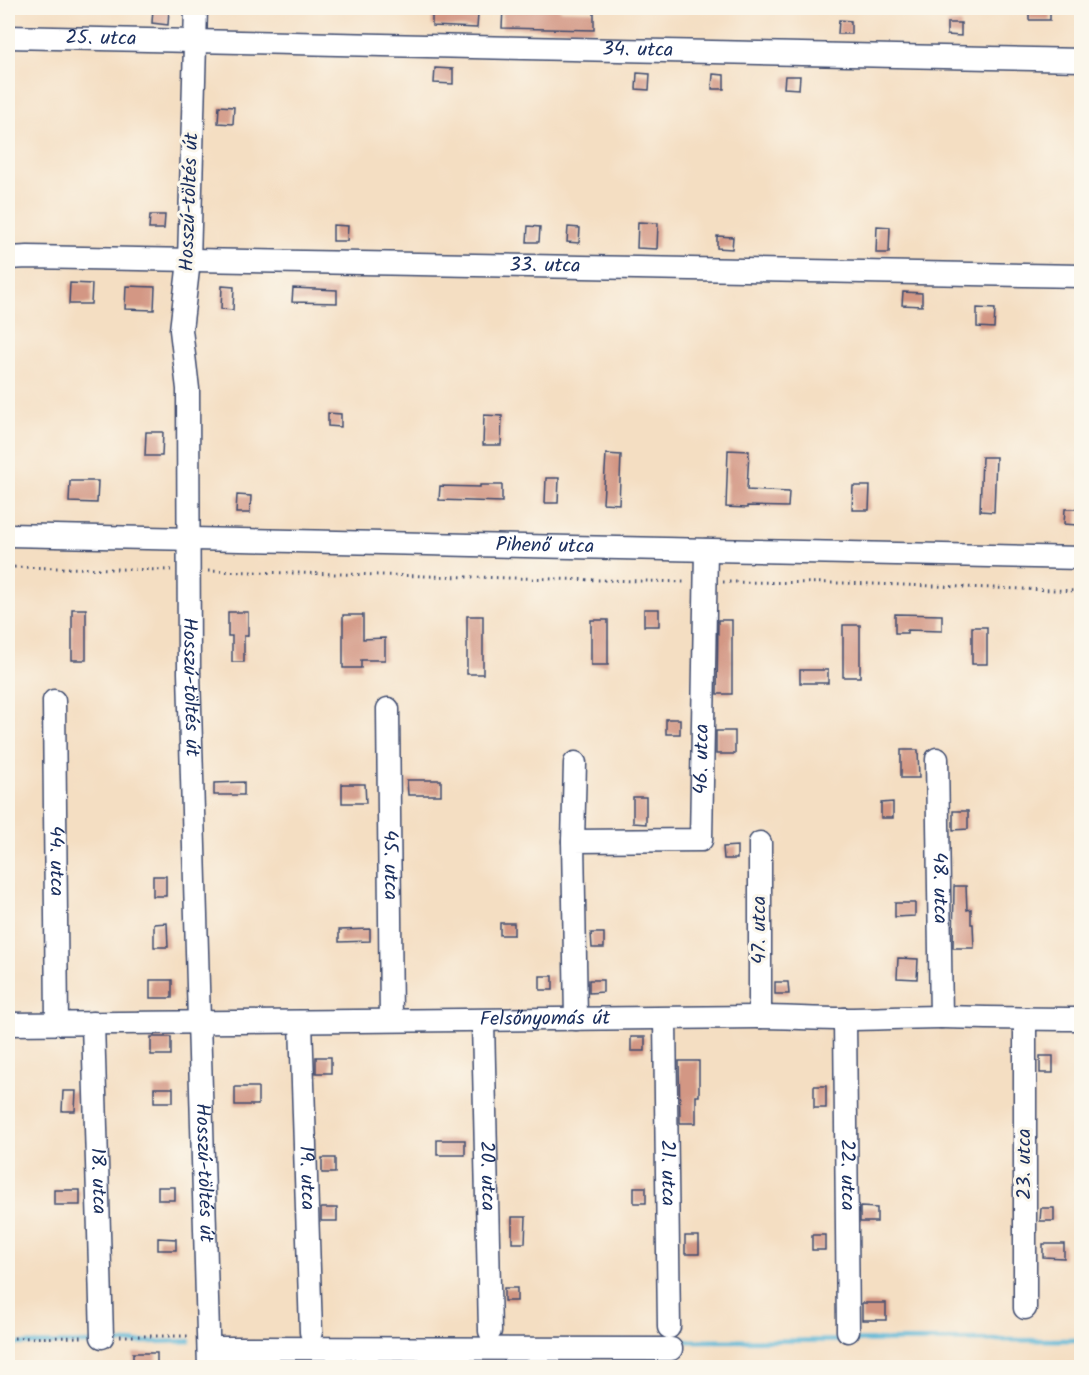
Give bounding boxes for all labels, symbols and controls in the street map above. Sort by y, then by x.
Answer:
street label: 25. utca [65,22,137,56]
street label: 34. utca [602,34,674,67]
street label: Hosszú-töltés út [172,132,208,272]
street label: 33. utca [509,250,581,283]
street label: Pihenő utca [495,529,595,564]
street label: Hosszú-töltés út [173,617,207,757]
street label: 46. utca [686,723,719,795]
street label: 44. utca [39,826,72,896]
street label: 45. utca [373,830,406,900]
street label: 48. utca [922,852,956,924]
street label: 47. utca [744,896,776,964]
street label: Felsőnyomás út [480,1003,611,1036]
street label: Hosszú-töltés út [185,1103,221,1243]
street label: 23. utca [1009,1128,1041,1200]
street label: 22. utca [830,1139,863,1211]
street label: 21. utca [651,1140,683,1206]
street label: 20. utca [470,1141,503,1211]
street label: 19. utca [289,1145,323,1211]
street label: 18. utca [81,1147,114,1215]

